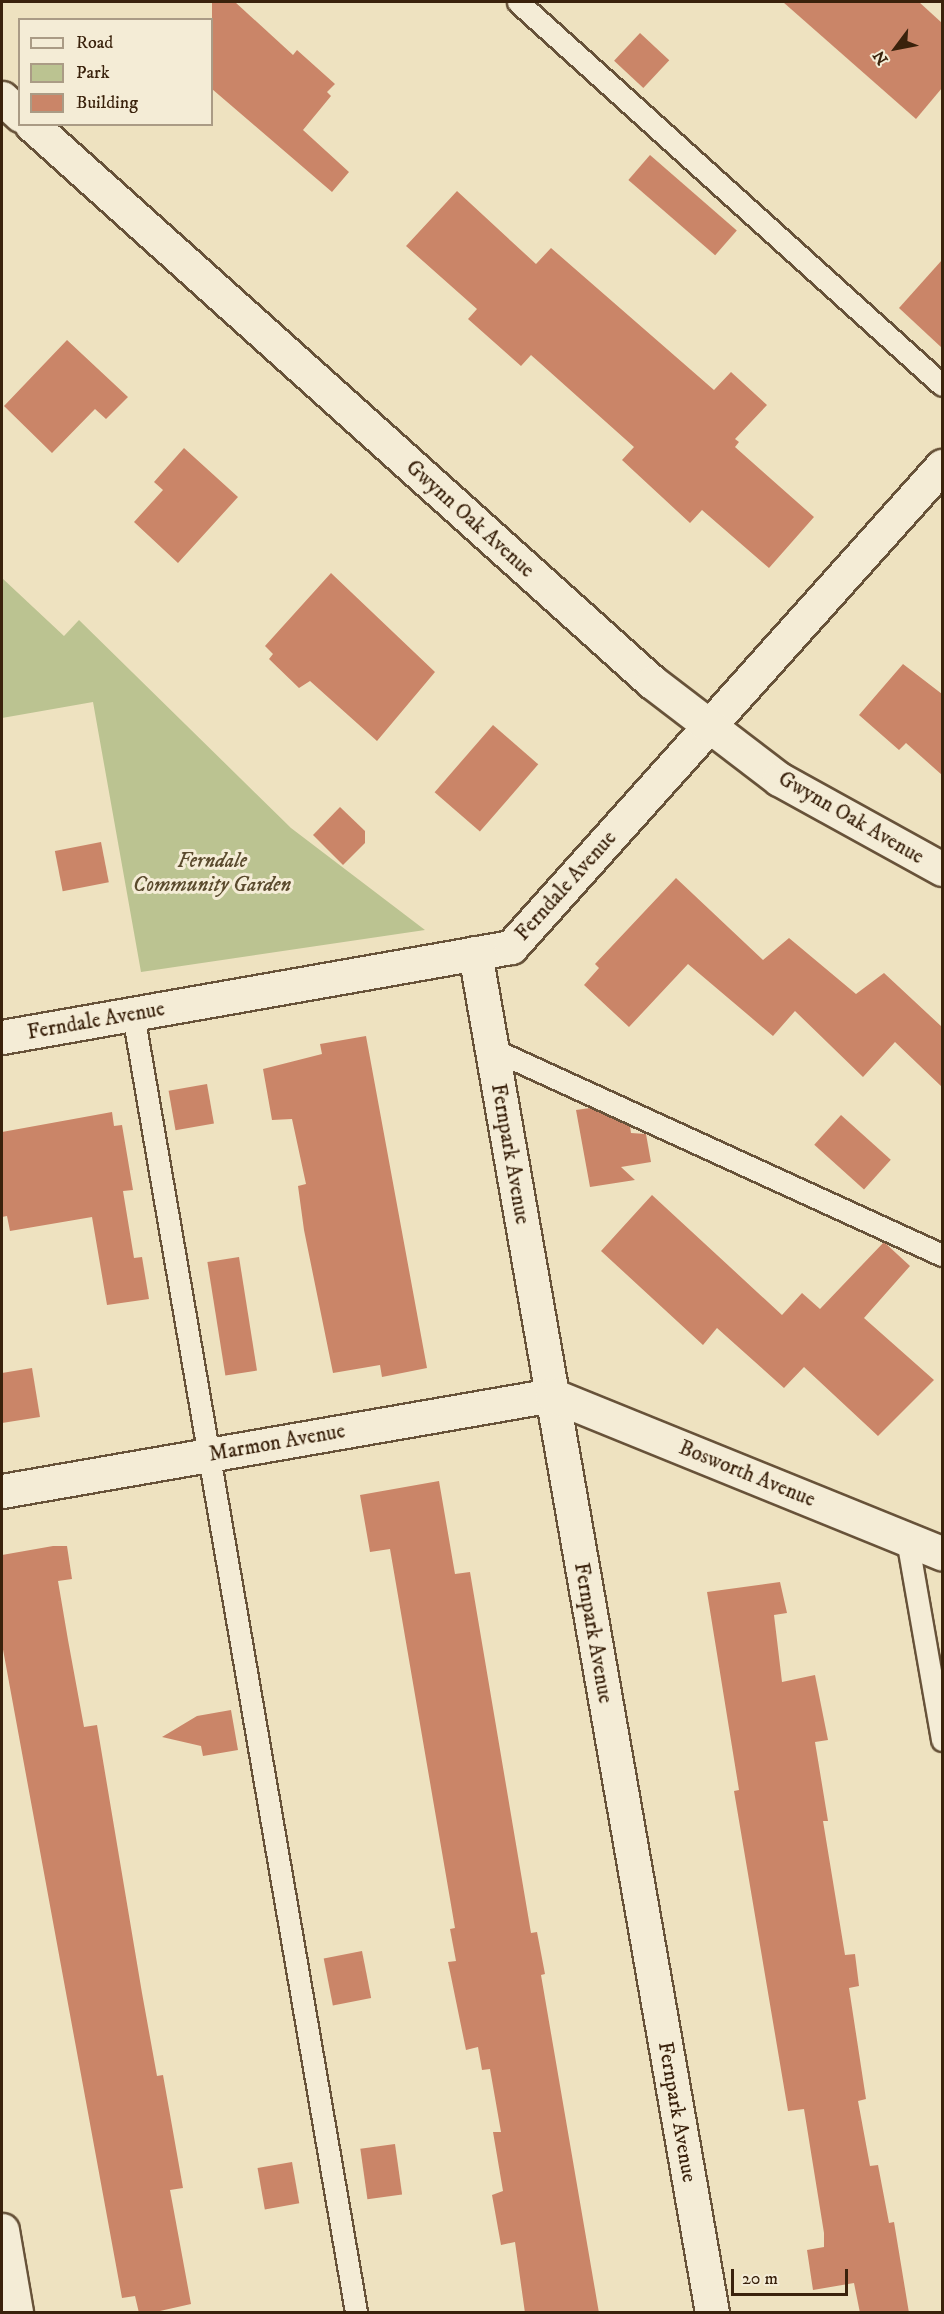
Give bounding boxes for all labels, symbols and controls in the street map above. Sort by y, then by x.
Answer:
legend [18,18,213,126]
north arrow [866,18,926,78]
text: Road [76,32,113,54]
text: N [869,47,893,68]
text: Park [76,62,110,84]
text: Building [76,92,138,114]
street label: Gwynn Oak Avenue [401,455,539,583]
street label: Gwynn Oak Avenue [774,766,928,870]
street label: Ferndale Avenue [510,826,622,946]
park label: Ferndale Community Garden [133,848,291,898]
street label: Ferndale Avenue [25,997,167,1045]
street label: Fernpark Avenue [485,1082,535,1226]
street label: Marmon Avenue [207,1419,347,1467]
street label: Bosworth Avenue [675,1435,819,1513]
street label: Fernpark Avenue [568,1561,618,1705]
street label: Fernpark Avenue [652,2040,702,2184]
scale bar [734,2257,851,2295]
text: 20 m [742,2268,778,2290]

